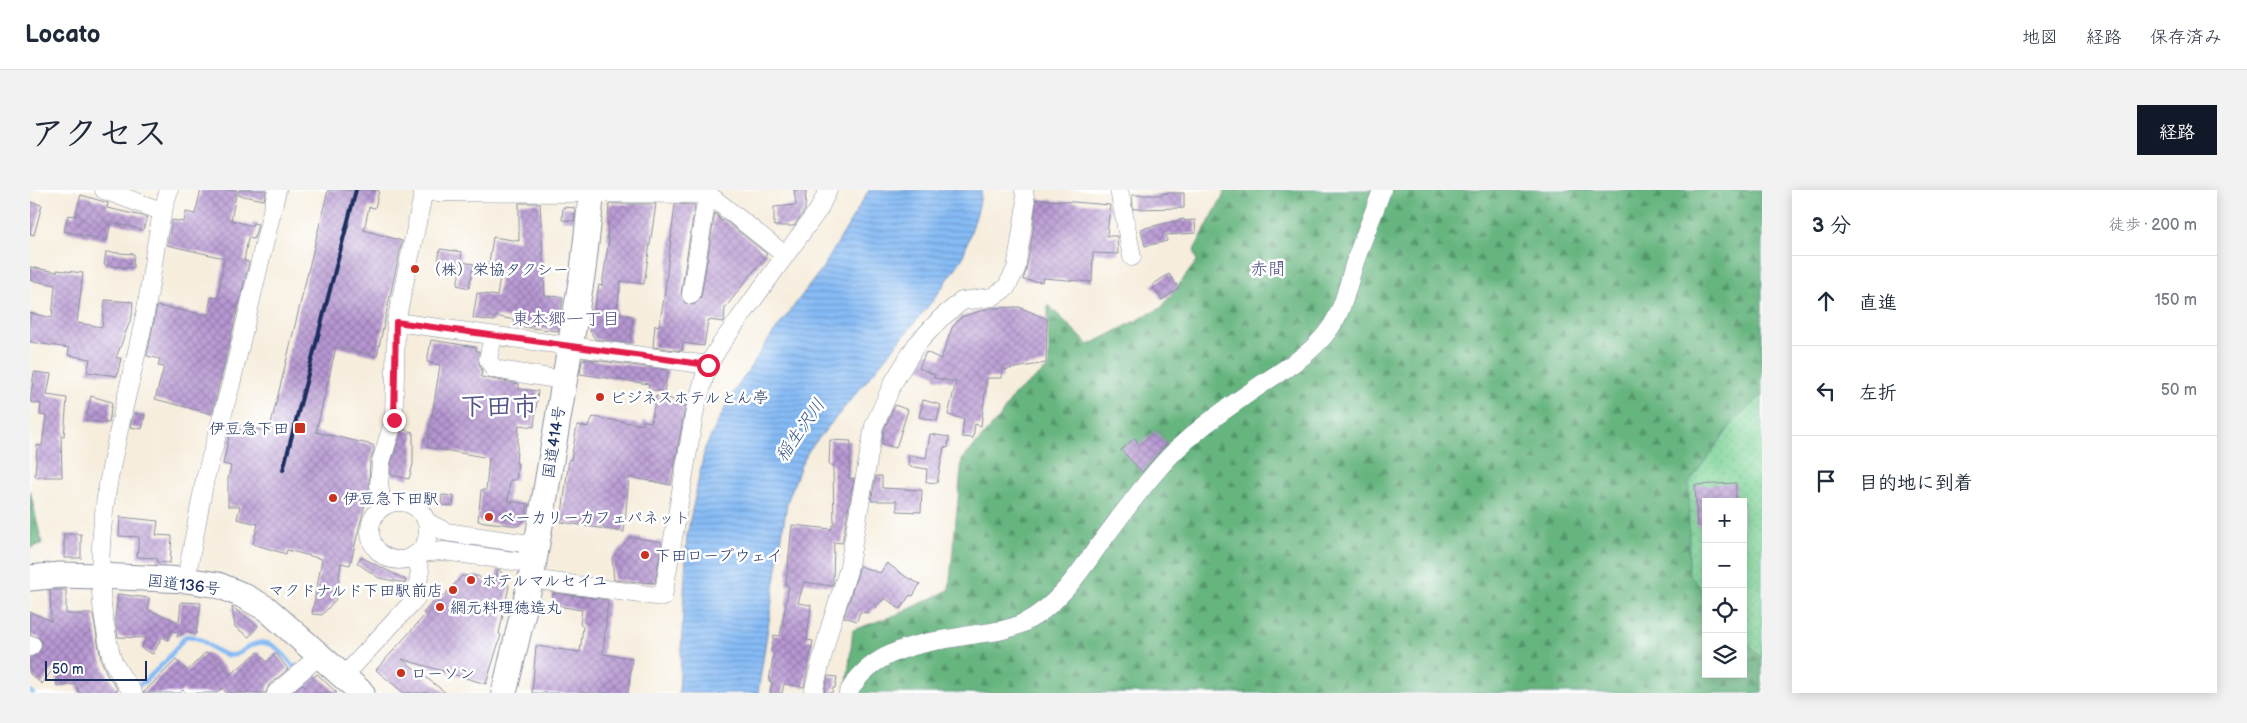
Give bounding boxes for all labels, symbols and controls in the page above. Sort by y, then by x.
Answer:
text: Locato [25,20,100,49]
text: 地図 [2022,27,2058,48]
text: 経路 [2086,27,2122,48]
text: 保存済み [2150,27,2222,48]
button: 経路 [2137,105,2217,155]
text: アクセス [30,113,168,156]
text: 3 分 [1812,213,1851,238]
text: 徒歩 · 200 m [2109,216,2197,235]
district label: 赤間 [1250,259,1286,280]
place label: （株）栄協タクシー [425,261,569,280]
marker: （株）栄協タクシー [409,263,421,275]
icon: ahead [1812,287,1840,315]
text: 150 m [2155,291,2197,310]
text: 直進 [1859,292,1897,315]
district label: 東本郷一丁目 [512,309,620,330]
route start [697,354,720,377]
icon: left [1812,377,1840,405]
text: 50 m [2161,381,2197,400]
text: 左折 [1859,382,1897,405]
place label: ビジネスホテルとん亭 [610,389,769,408]
marker: ビジネスホテルとん亭 [594,391,606,403]
district label: 下田市 [460,392,538,423]
water label: 稲生沢川 [771,395,830,466]
street label: 国道414号 [539,404,570,480]
route end [383,409,406,432]
place label: 伊豆急下田 [209,420,289,439]
marker: 伊豆急下田 [293,421,307,435]
icon: arrive [1812,467,1840,495]
text: 目的地に到着 [1859,472,1973,495]
place label: 伊豆急下田駅 [343,490,439,509]
marker: 伊豆急下田駅 [327,492,339,504]
map controls [1702,498,1747,678]
button: + [1702,498,1747,543]
place label: ベーカリーカフェパネット [499,509,690,528]
marker: ベーカリーカフェパネット [483,511,495,523]
button: − [1702,543,1747,588]
place label: 下田ロープウェイ [655,547,782,566]
marker: 下田ロープウェイ [639,549,651,561]
street label: 国道136号 [146,572,222,599]
place label: ホテルマルセイユ [481,572,608,591]
marker: ホテルマルセイユ [465,574,477,586]
place label: マクドナルド下田駅前店 [268,582,443,601]
marker: マクドナルド下田駅前店 [447,584,459,596]
button: locate [1702,588,1747,633]
place label: 網元料理徳造丸 [450,599,562,618]
marker: 網元料理徳造丸 [434,601,446,613]
button: layers [1702,633,1747,678]
scale bar [45,658,148,681]
text: 50 m [52,661,84,678]
place label: ローソン [411,665,475,684]
marker: ローソン [395,667,407,679]

